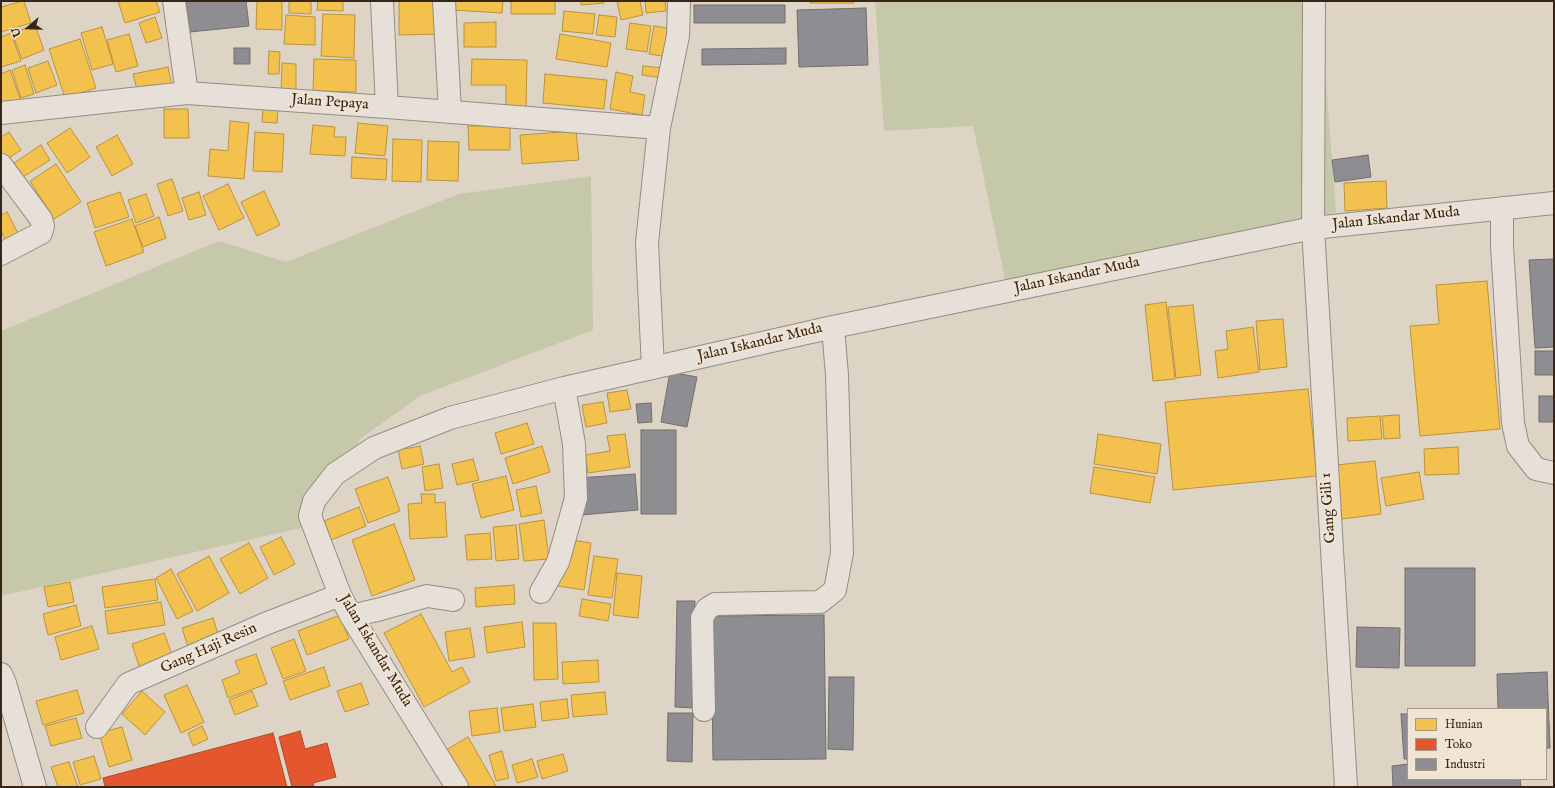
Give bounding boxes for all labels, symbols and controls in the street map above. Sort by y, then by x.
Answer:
north arrow [8,8,48,48]
text: U [9,25,25,39]
street label: Jalan Pepaya [291,91,369,115]
street label: Jalan Iskandar Muda [1332,203,1460,235]
street label: Jalan Iskandar Muda [1013,254,1141,298]
street label: Jalan Iskandar Muda [696,320,824,366]
street label: Gang Gili 1 [1318,472,1340,544]
street label: Jalan Iskandar Muda [334,592,416,710]
street label: Gang Haji Resin [158,620,260,678]
legend [1407,708,1547,780]
text: Hunian [1445,717,1483,732]
text: Toko [1445,737,1472,752]
text: Industri [1445,757,1485,772]

